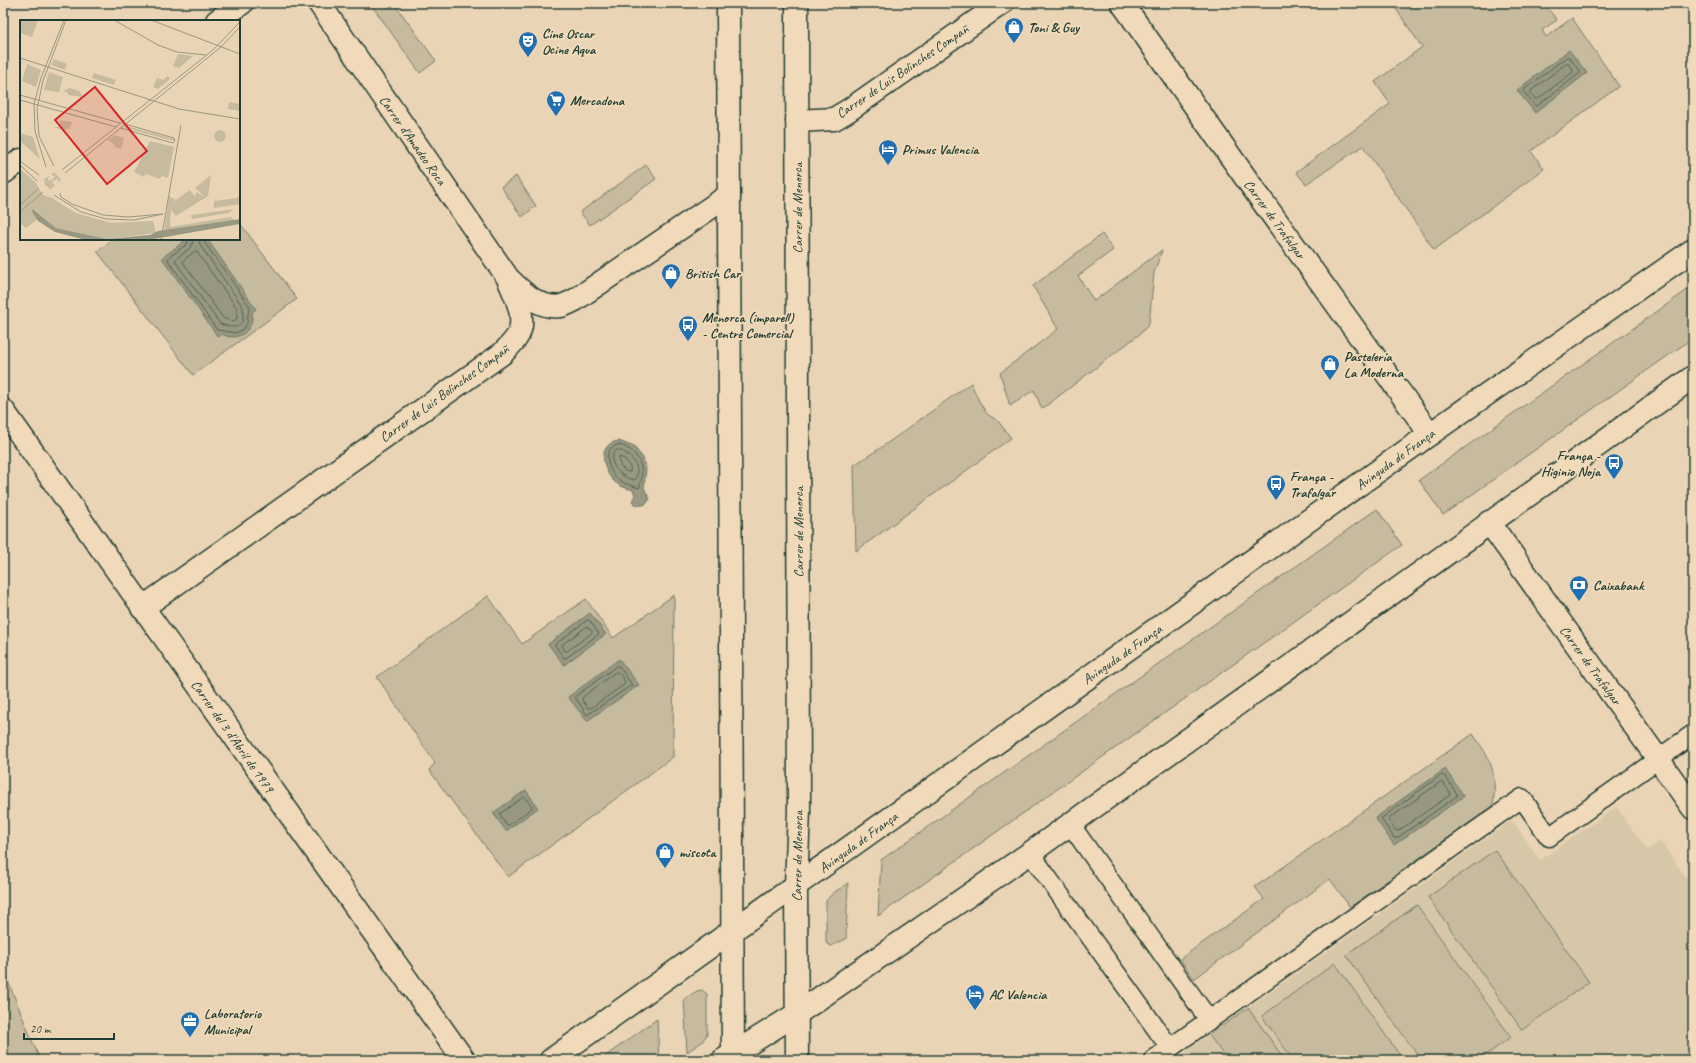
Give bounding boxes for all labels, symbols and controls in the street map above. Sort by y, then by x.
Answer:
shop icon: Toni & Guy [1003,16,1025,44]
place label: Toni & Guy [1028,19,1080,36]
inset map [20,20,240,240]
street label: Carrer de Luis Bolinches Compañ [833,20,973,122]
place label: Cine Oscar Ocine Aqua [542,25,597,58]
theatre icon: Cine Oscar Ocine Aqua [517,30,539,58]
supermarket icon: Mercadona [545,89,567,117]
street label: Carrer d'Amadeo Roca [375,92,451,189]
place label: Mercadona [570,92,626,109]
hotel icon: Primus Valencia [877,138,899,166]
place label: Primus Valencia [902,141,979,158]
street label: Carrer de Menorca [789,161,806,253]
street label: Carrer de Trafalgar [1240,176,1310,263]
shop icon: British Car [660,262,682,290]
place label: British Car [685,265,742,282]
place label: Menorca (imparell) - Centre Comercial [702,309,795,342]
bus stop icon: Menorca (imparell) - Centre Comercial [677,314,699,342]
street label: Carrer de Luis Bolinches Compañ [376,340,514,446]
place label: Pastelería La Moderna [1344,348,1405,381]
shop icon: Pastelería La Moderna [1319,353,1341,381]
street label: Avinguda de França [1353,425,1439,494]
place label: França - Higinio Noja [1541,447,1601,480]
bus stop icon: França - Higinio Noja [1603,452,1625,480]
place label: França - Trafalgar [1290,468,1337,501]
bus stop icon: França - Trafalgar [1265,473,1287,501]
street label: Carrer de Menorca [790,485,807,577]
bank icon: Caixabank [1568,574,1590,602]
place label: Caixabank [1593,577,1645,594]
street label: Avinguda de França [1079,620,1166,688]
street label: Carrer de Trafalgar [1556,622,1626,709]
street label: Carrer del 3 d'Abril de 1979 [187,677,279,797]
street label: Avinguda de França [816,808,902,877]
street label: Carrer de Menorca [788,809,807,902]
shop icon: miscota [654,841,676,869]
place label: miscota [679,844,717,861]
hotel icon: AC Valencia [964,983,986,1011]
place label: AC Valencia [989,986,1048,1003]
place label: Laboratorio Municipal [204,1005,262,1038]
office icon: Laboratorio Municipal [179,1010,201,1038]
scale bar [24,1015,114,1041]
text: 20 m [30,1021,52,1037]

